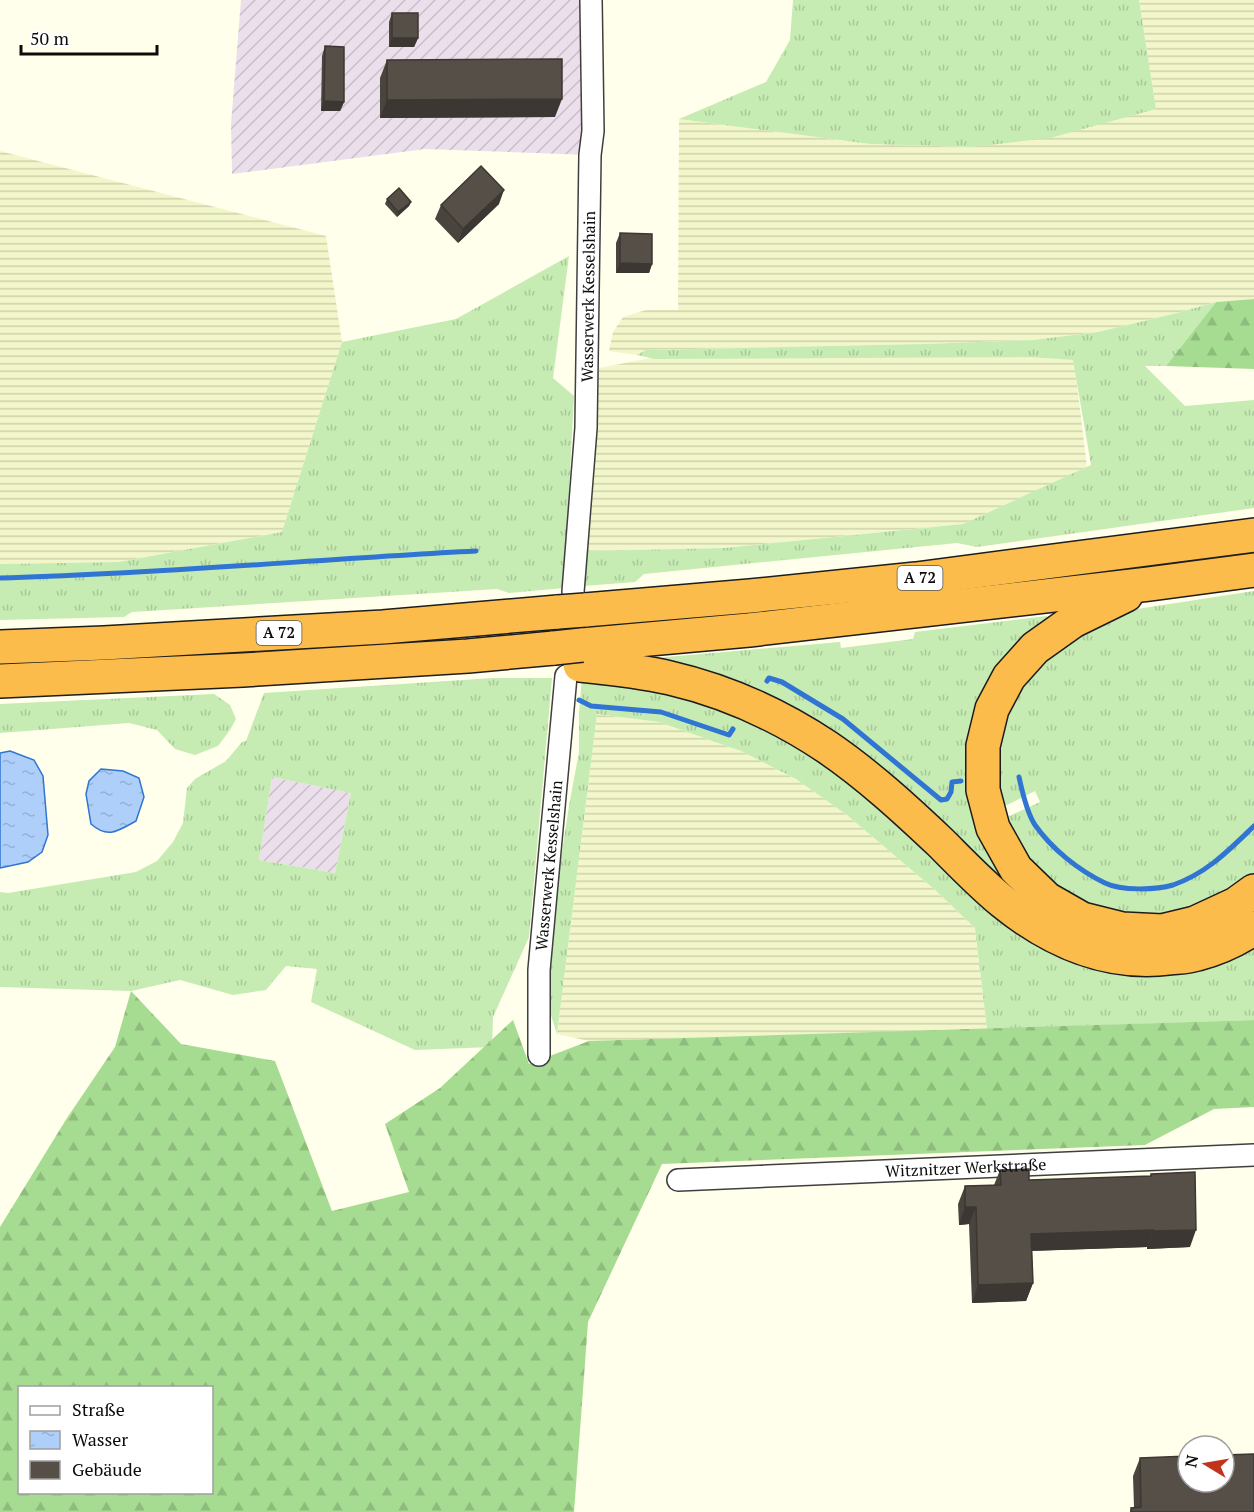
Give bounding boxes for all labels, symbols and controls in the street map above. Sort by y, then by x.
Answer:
scale bar [21,18,158,56]
text: 50 m [30,26,70,50]
street label: Wasserwerk Kesselshain [576,210,600,382]
road number: A 72 [898,566,942,590]
road number: A 72 [256,621,302,645]
street label: Wasserwerk Kesselshain [530,779,567,952]
street label: Witznitzer Werkstraße [885,1153,1047,1182]
legend [18,1386,213,1494]
text: Straße [72,1397,125,1421]
text: Wasser [72,1427,128,1451]
north arrow [1176,1434,1236,1494]
text: N [1179,1453,1203,1469]
text: Gebäude [72,1457,142,1481]

